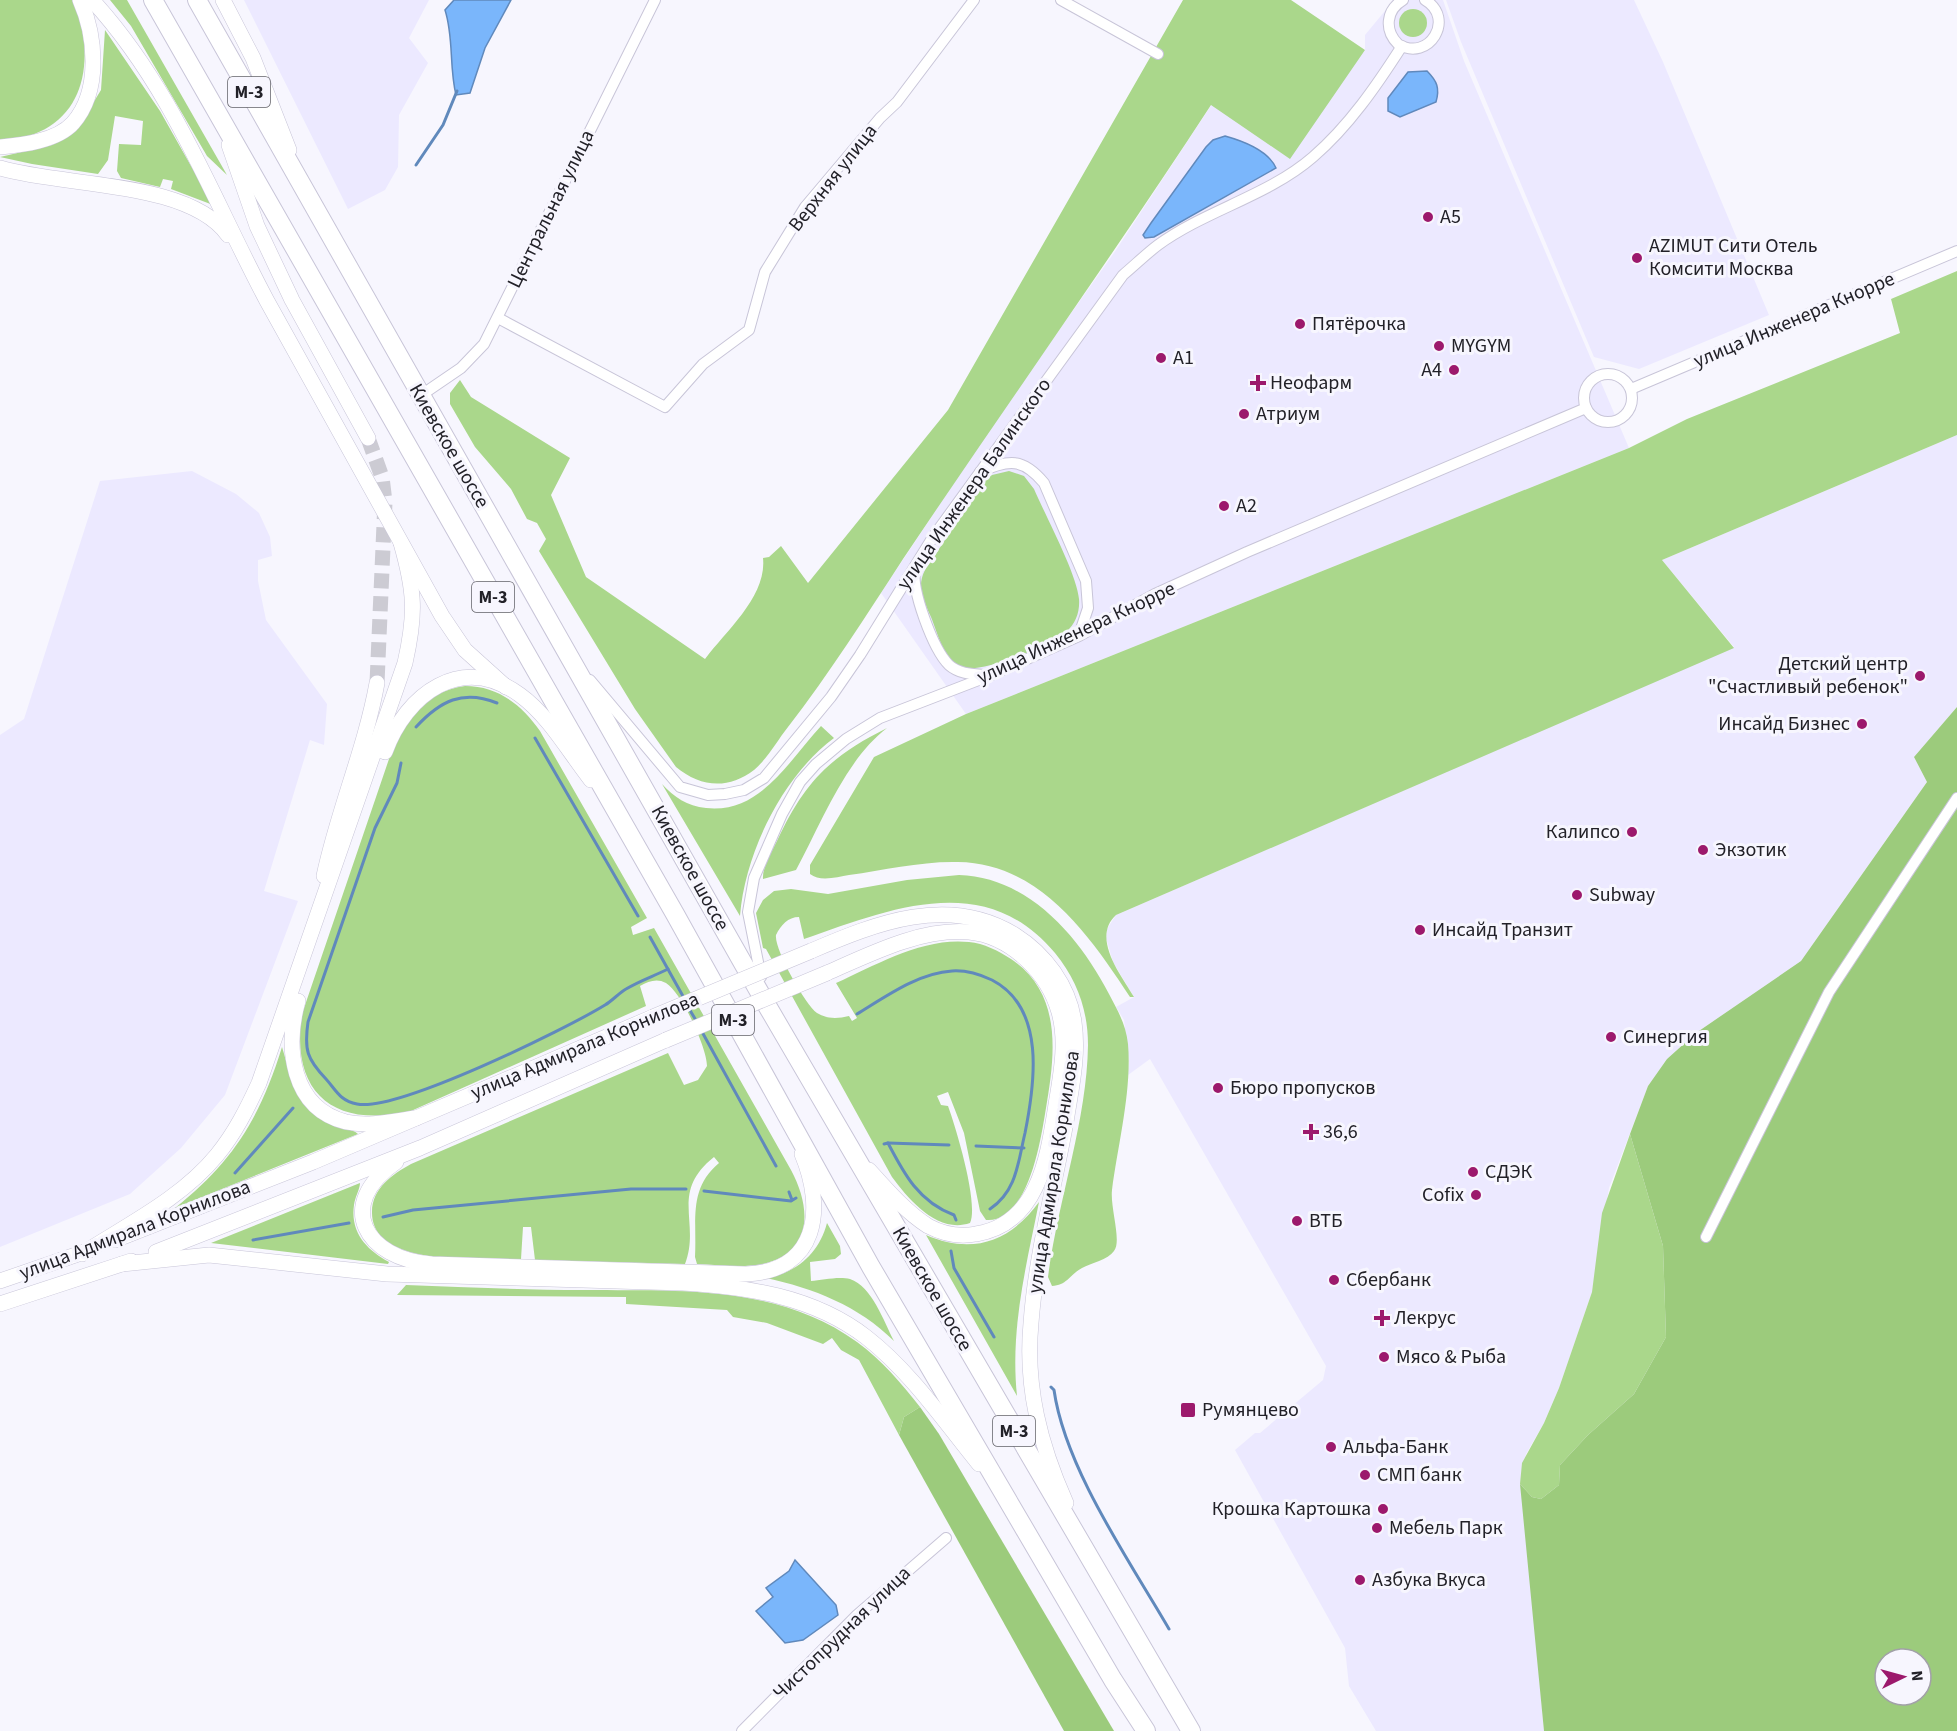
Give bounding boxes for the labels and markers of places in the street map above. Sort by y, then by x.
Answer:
place label: А5 [1440,203,1461,231]
marker: А5 [1421,210,1435,224]
place label: AZIMUT Сити Отель Комсити Москва [1649,232,1818,283]
marker: AZIMUT Сити Отель Комсити Москва [1630,251,1644,265]
place label: Пятёрочка [1312,310,1406,338]
marker: Пятёрочка [1293,317,1307,331]
place label: MYGYM [1451,332,1511,360]
marker: MYGYM [1432,339,1446,353]
place label: А1 [1173,344,1194,372]
marker: А1 [1154,351,1168,365]
place label: А4 [1421,356,1442,384]
marker: А4 [1447,363,1461,377]
place label: Неофарм [1270,369,1352,397]
marker: Неофарм [1251,376,1265,390]
place label: Атриум [1256,400,1320,428]
marker: Атриум [1237,407,1251,421]
place label: А2 [1236,492,1257,520]
marker: А2 [1217,499,1231,513]
place label: Детский центр "Счастливый ребенок" [1708,650,1908,701]
marker: Детский центр "Счастливый ребенок" [1913,669,1927,683]
place label: Инсайд Бизнес [1718,710,1850,738]
marker: Инсайд Бизнес [1855,717,1869,731]
place label: Калипсо [1546,818,1620,846]
marker: Калипсо [1625,825,1639,839]
place label: Экзотик [1715,836,1786,864]
marker: Экзотик [1696,843,1710,857]
place label: Subway [1589,881,1656,909]
marker: Subway [1570,888,1584,902]
place label: Инсайд Транзит [1432,916,1573,944]
marker: Инсайд Транзит [1413,923,1427,937]
place label: Синергия [1623,1023,1708,1051]
marker: Синергия [1604,1030,1618,1044]
place label: Бюро пропусков [1230,1074,1375,1102]
marker: Бюро пропусков [1211,1081,1225,1095]
place label: 36,6 [1323,1118,1358,1146]
marker: 36,6 [1304,1125,1318,1139]
place label: СДЭК [1485,1158,1533,1186]
marker: СДЭК [1466,1165,1480,1179]
place label: Cofix [1422,1181,1464,1209]
marker: Cofix [1469,1188,1483,1202]
place label: ВТБ [1309,1207,1343,1235]
marker: ВТБ [1290,1214,1304,1228]
place label: Сбербанк [1346,1266,1431,1294]
marker: Сбербанк [1327,1273,1341,1287]
place label: Лекрус [1394,1304,1456,1332]
marker: Лекрус [1375,1311,1389,1325]
place label: Мясо & Рыба [1396,1343,1506,1371]
marker: Мясо & Рыба [1377,1350,1391,1364]
place label: Румянцево [1202,1396,1299,1424]
marker: Румянцево [1179,1401,1197,1419]
place label: Альфа-Банк [1343,1433,1448,1461]
marker: Альфа-Банк [1324,1440,1338,1454]
place label: СМП банк [1377,1461,1462,1489]
marker: СМП банк [1358,1468,1372,1482]
place label: Крошка Картошка [1212,1495,1371,1523]
marker: Крошка Картошка [1376,1502,1390,1516]
place label: Мебель Парк [1389,1514,1503,1542]
marker: Мебель Парк [1370,1521,1384,1535]
place label: Азбука Вкуса [1372,1566,1486,1594]
marker: Азбука Вкуса [1353,1573,1367,1587]

